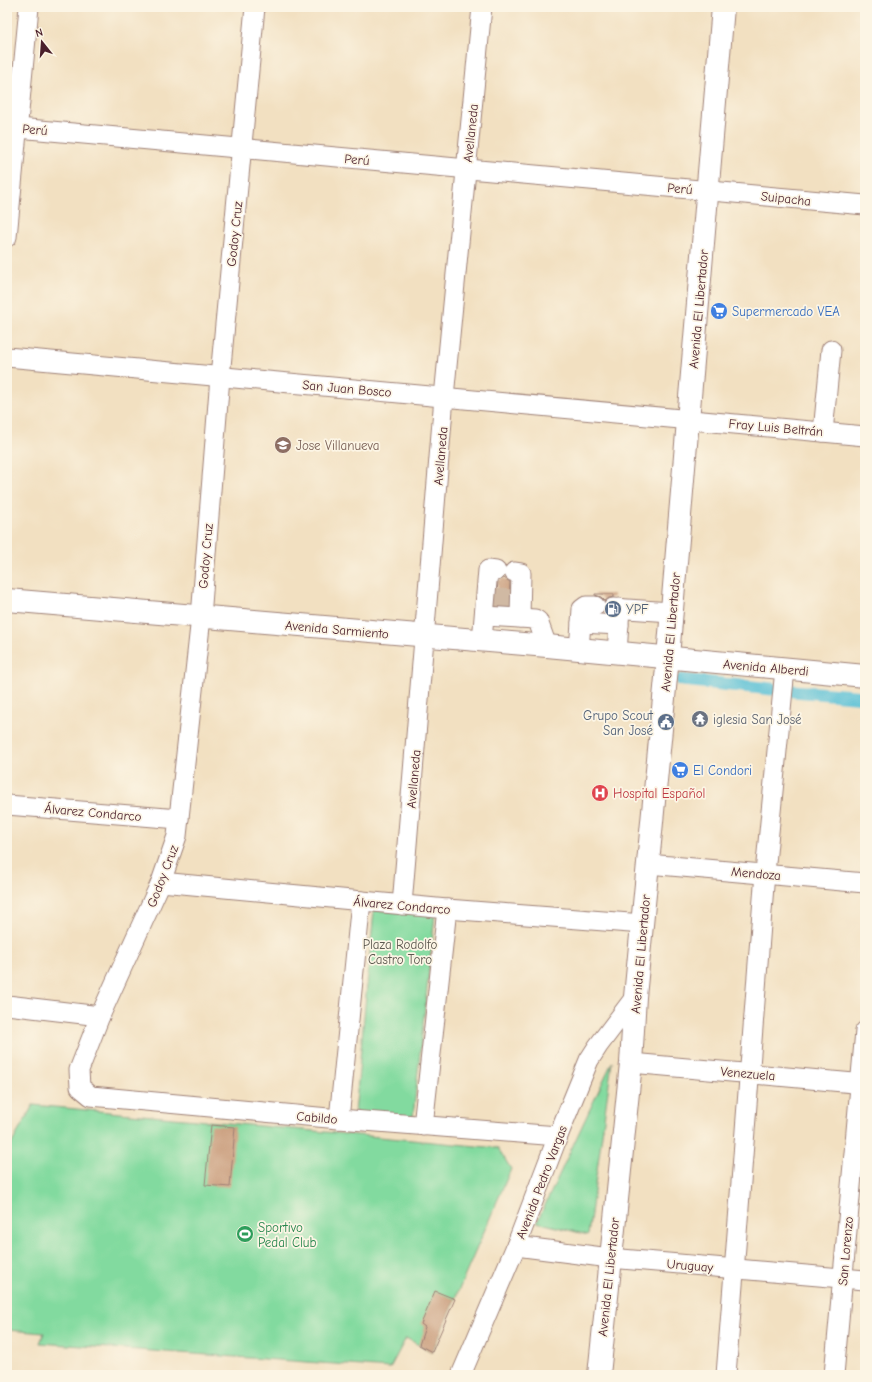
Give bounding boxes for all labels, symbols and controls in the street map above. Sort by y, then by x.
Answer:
north arrow [22,22,62,62]
text: N [34,26,45,40]
street label: Avellaneda [460,103,481,163]
street label: Perú [22,121,48,138]
street label: Perú [344,151,370,168]
street label: Perú [667,180,693,197]
street label: Suipacha [760,188,812,209]
street label: Godoy Cruz [224,200,245,267]
street label: Avenida El Libertador [686,248,711,369]
supermarket icon: Supermercado VEA [709,301,729,321]
place label: Supermercado VEA [732,304,840,319]
street label: San Juan Bosco [302,377,392,400]
street label: Fray Luis Beltrán [728,416,824,439]
street label: Avellaneda [430,426,451,486]
school or university icon: Jose Villanueva [273,435,293,455]
place label: Jose Villanueva [296,438,380,453]
street label: Godoy Cruz [195,522,216,589]
street label: Avenida El Libertador [658,571,683,692]
fuel station icon: YPF [603,599,623,619]
place label: YPF [626,602,649,617]
street label: Avenida Sarmiento [285,617,390,642]
street label: Avenida Alberdi [723,656,809,679]
place label: Grupo Scout San José [583,708,654,738]
temple icon: iglesia San José [690,709,710,729]
public building icon: Grupo Scout San José [656,712,676,732]
place label: iglesia San José [713,712,802,727]
street label: Avellaneda [403,749,424,809]
supermarket icon: El Condori [670,760,690,780]
place label: El Condori [693,763,752,778]
hospital icon: Hospital Español [590,783,610,803]
place label: Hospital Español [613,786,705,801]
street label: Álvarez Condarco [44,800,142,824]
street label: Godoy Cruz [144,843,181,909]
street label: Mendoza [730,864,782,883]
street label: Álvarez Condarco [353,893,451,917]
street label: Avenida El Libertador [628,893,653,1014]
park label: Plaza Rodolfo Castro Toro [363,937,437,967]
street label: Venezuela [720,1064,776,1083]
street label: Cabildo [296,1108,338,1127]
street label: Avenida Pedro Vargas [513,1123,570,1241]
street label: Avenida El Libertador [595,1216,622,1337]
street label: San Lorenzo [835,1216,856,1286]
place label: Sportivo Pedal Club [258,1220,317,1250]
sports icon: Sportivo Pedal Club [235,1224,255,1244]
street label: Uruguay [666,1256,714,1275]

